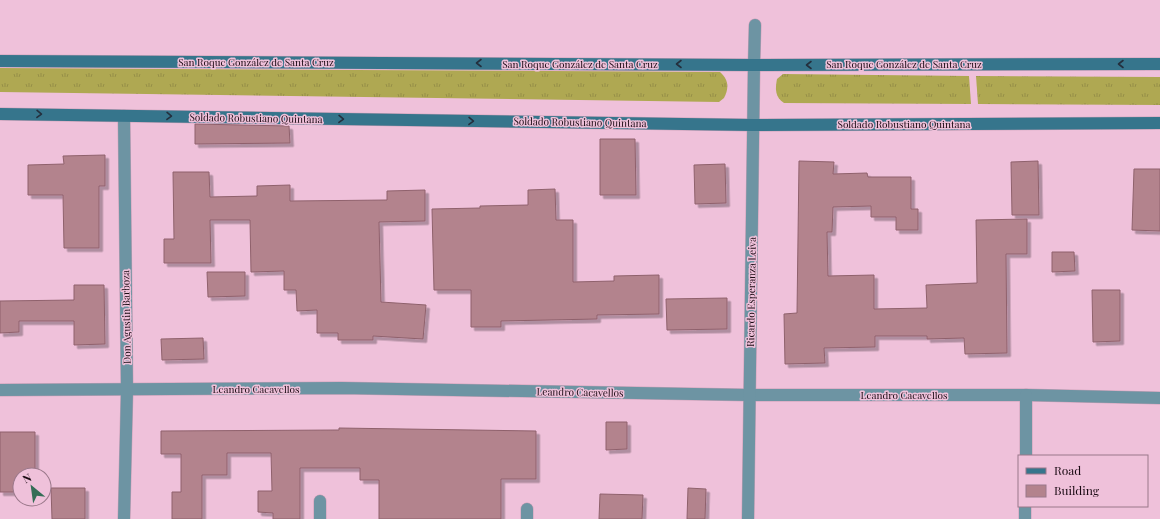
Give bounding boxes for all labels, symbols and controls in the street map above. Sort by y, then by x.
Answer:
street label: San Roque González de Santa Cruz [178,55,334,69]
street label: San Roque González de Santa Cruz [502,57,658,71]
street label: San Roque González de Santa Cruz [826,57,982,71]
one-way arrow [476,59,482,67]
one-way arrow [676,60,682,68]
one-way arrow [1118,60,1124,68]
one-way arrow [806,61,812,69]
one-way arrow [36,110,42,118]
street label: Soldado Robustiano Quintana [189,110,323,126]
one-way arrow [166,112,172,120]
street label: Soldado Robustiano Quintana [513,114,647,130]
one-way arrow [338,115,344,123]
one-way arrow [468,116,474,125]
street label: Soldado Robustiano Quintana [838,117,970,131]
street label: Ricardo Esperanza Leiva [743,237,759,347]
street label: Don Agustin Barboza [118,270,134,364]
street label: Leandro Cacavellos [213,382,300,396]
street label: Leandro Cacavellos [536,384,624,400]
street label: Leandro Cacavellos [861,388,948,402]
legend [1018,455,1148,507]
text: Road [1054,462,1081,478]
north arrow [12,467,52,507]
text: N [20,469,34,486]
text: Building [1054,482,1100,498]

